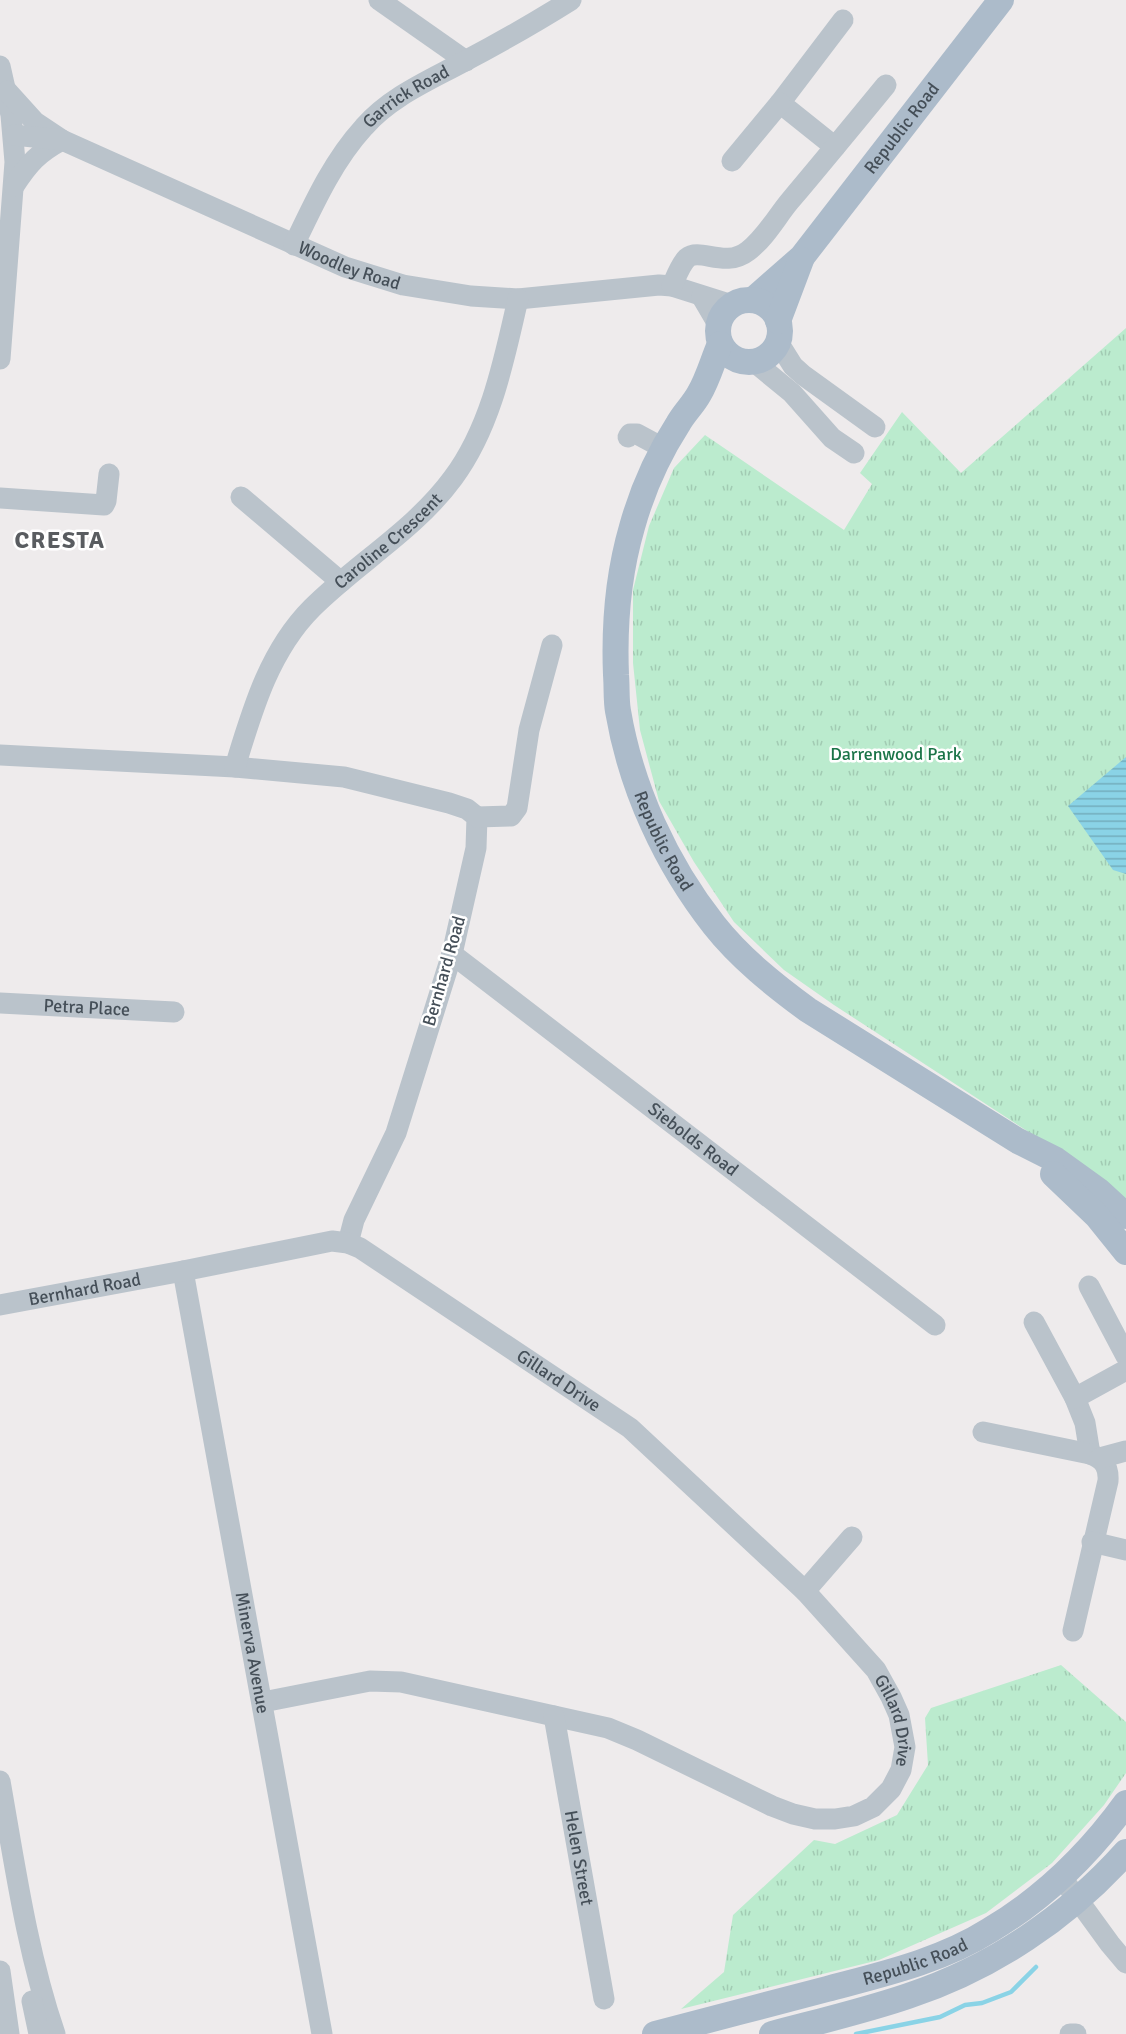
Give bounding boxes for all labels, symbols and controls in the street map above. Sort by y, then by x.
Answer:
street label: Garrick Road [358,60,453,133]
street label: Republic Road [859,78,944,178]
street label: Woodley Road [295,236,403,295]
street label: Caroline Crescent [329,488,447,594]
district label: CRESTA [14,525,106,555]
park label: Darrenwood Park [830,743,962,765]
street label: Republic Road [629,788,698,895]
street label: Bernhard Road [418,913,470,1029]
street label: Petra Place [43,994,131,1021]
street label: Siebolds Road [644,1098,743,1181]
street label: Bernhard Road [27,1268,143,1311]
street label: Gillard Drive [512,1345,605,1416]
street label: Minerva Avenue [231,1590,274,1715]
street label: Gillard Drive [870,1671,916,1768]
street label: Helen Street [560,1809,598,1907]
street label: Republic Road [860,1933,971,1990]

